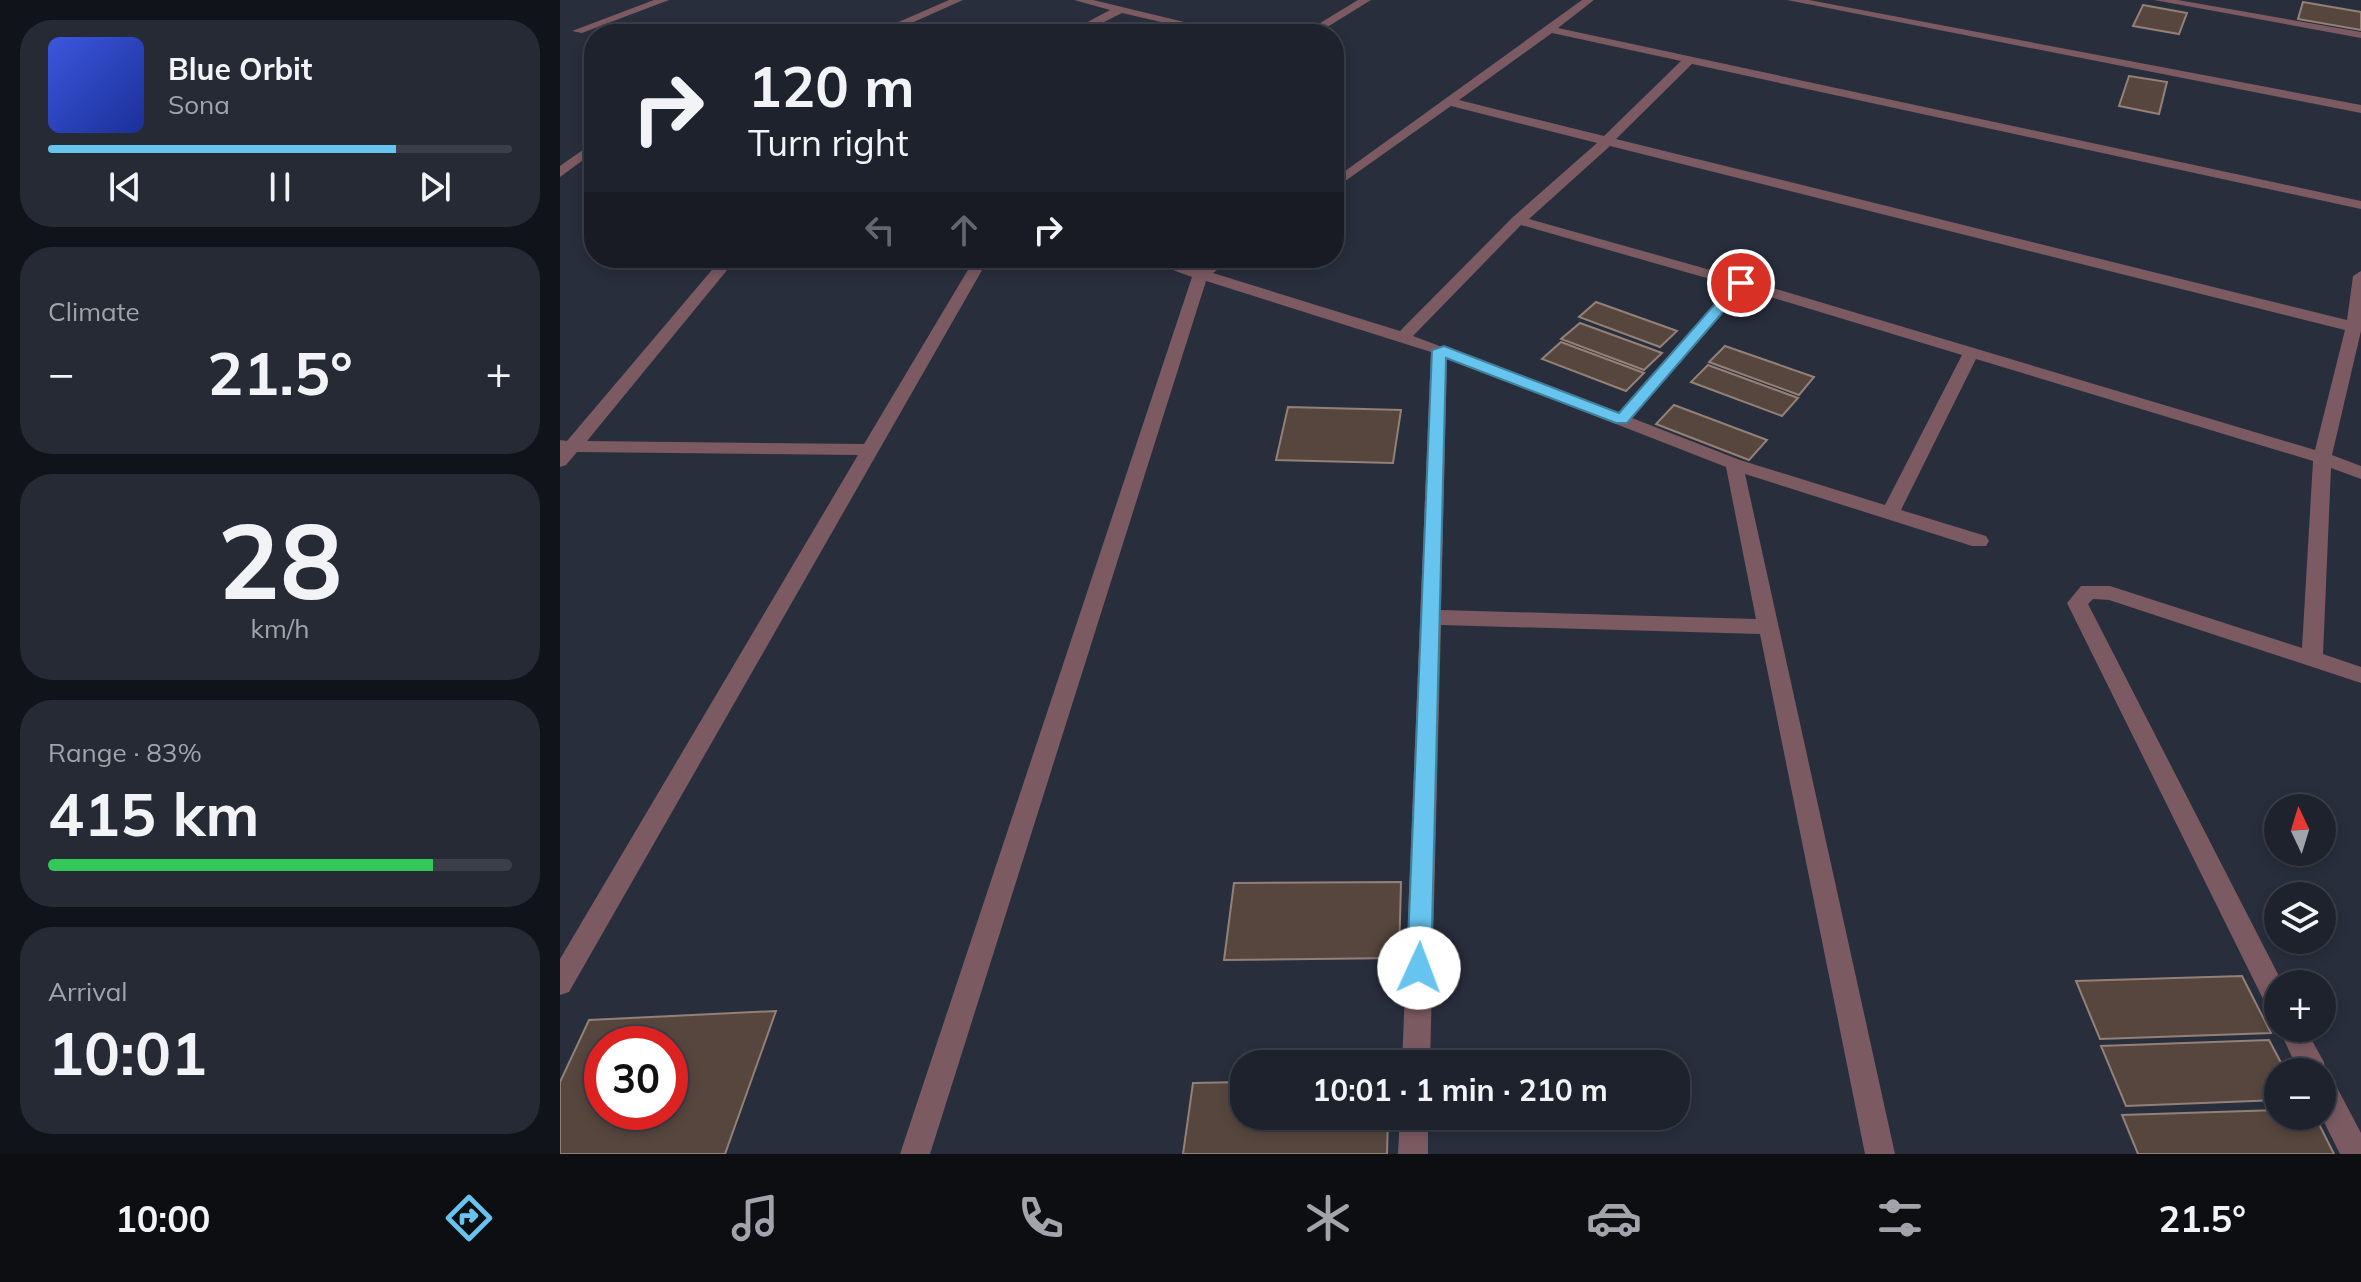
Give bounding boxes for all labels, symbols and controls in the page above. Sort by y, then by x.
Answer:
text: Blue Orbit [168,50,312,88]
text: 120 m [748,51,915,121]
icon: right [616,56,720,160]
text: Sona [168,88,230,121]
text: Turn right [748,120,909,165]
icon: previous [103,165,147,209]
icon: pause [258,165,302,209]
icon: next [413,165,457,209]
icon: left [858,208,902,252]
icon: ahead [942,208,986,252]
icon: right [1026,208,1070,252]
pin [1707,249,1775,317]
icon: arrive [1719,261,1763,305]
text: Climate [48,295,140,328]
text: 21.5° [207,335,353,410]
text: − [48,345,74,400]
text: + [486,345,512,400]
text: 28 [218,494,342,625]
text: km/h [251,612,309,645]
text: Range · 83% [48,736,202,769]
text: 415 km [48,776,260,851]
north arrow [2264,794,2336,866]
map controls [2264,794,2336,1130]
button: layers [2264,882,2336,954]
position arrow [1377,926,1461,1010]
button: + [2264,970,2336,1042]
text: Arrival [48,975,128,1008]
text: 10:01 [48,1015,207,1090]
speed limit sign: 30 [584,1026,688,1130]
button: − [2264,1058,2336,1130]
text: 10:01 · 1 min · 210 m [1312,1071,1608,1109]
icon: directions [441,1190,497,1246]
icon: music [727,1190,783,1246]
icon: phone [1013,1190,1069,1246]
icon: climate [1300,1190,1356,1246]
icon: car [1586,1190,1642,1246]
icon: filters [1872,1190,1928,1246]
text: 10:00 [115,1196,210,1241]
text: 21.5° [2158,1196,2246,1241]

